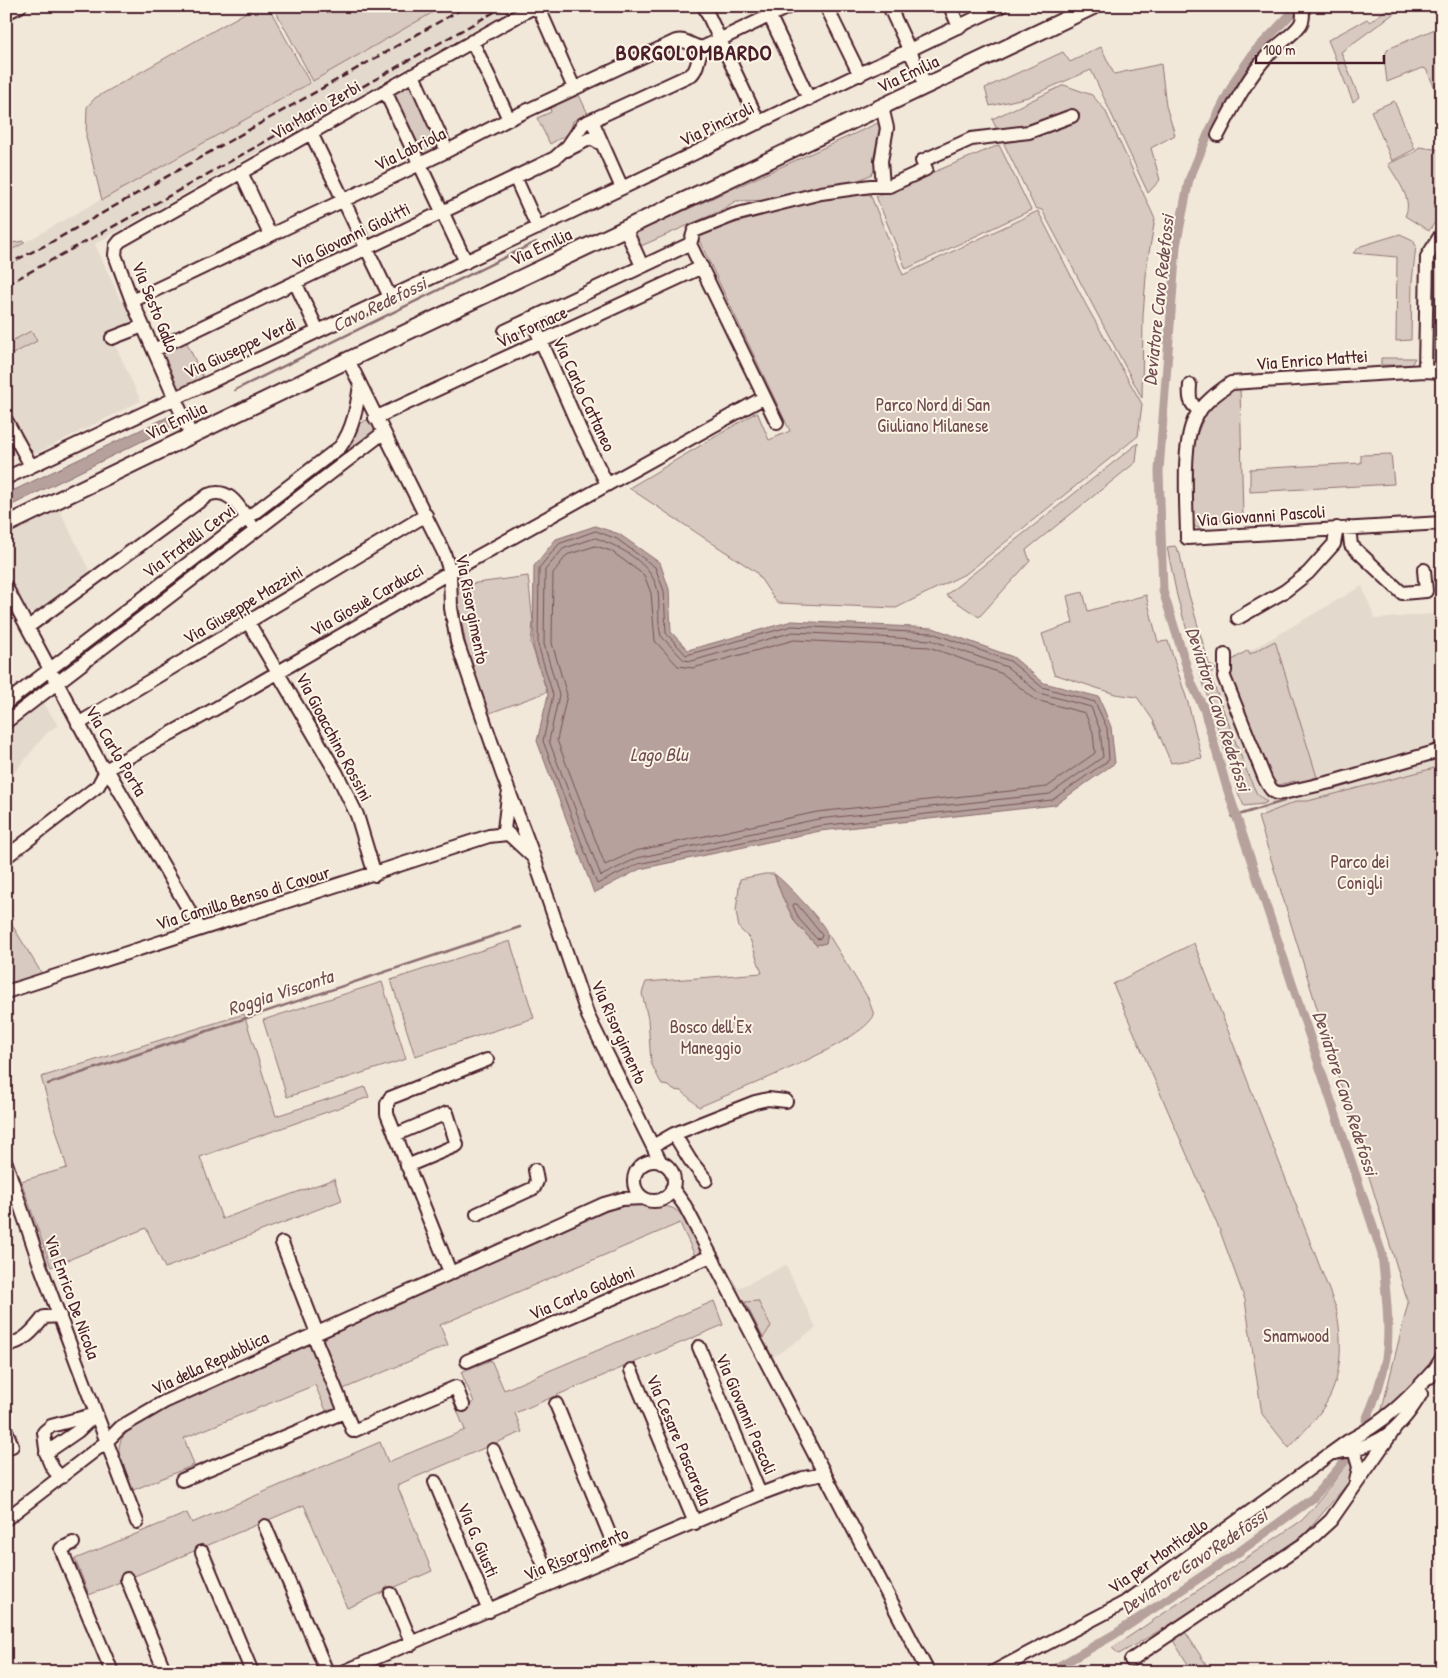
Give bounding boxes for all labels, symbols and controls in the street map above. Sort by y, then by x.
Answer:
scale bar [1256,32,1383,64]
district label: BORGOLOMBARDO [615,37,773,67]
text: 100 m [1263,39,1296,60]
street label: Via Emilia [873,48,943,99]
street label: Via Mario Zerbi [266,74,365,145]
street label: Via Pinciroli [675,95,758,152]
street label: Via Labriola [370,121,450,177]
street label: Via Giovanni Giolitti [287,196,414,275]
water label: Deviatore Cavo Redefossi [1136,212,1180,387]
street label: Via Emilia [506,221,576,272]
street label: Via Sesto Gallo [126,258,185,356]
water label: Cavo Redefossi [327,269,432,338]
street label: Via Fornace [492,299,571,354]
street label: Via Giuseppe Verdi [180,311,300,385]
street label: Via Carlo Cattaneo [547,332,622,455]
street label: Via Enrico Mattei [1255,343,1369,376]
park label: Parco Nord di San Giuliano Milanese [876,392,990,438]
street label: Via Emilia [141,395,211,446]
street label: Via Fratelli Cervi [137,497,240,584]
street label: Via Giovanni Pascoli [1195,499,1327,532]
street label: Via Risorgimento [450,552,495,666]
street label: Via Giosuè Carducci [306,557,428,642]
street label: Via Giuseppe Mazzini [178,559,307,650]
water label: Deviatore Cavo Redefossi [1180,624,1258,796]
street label: Via Gioacchino Rossini [290,668,379,806]
street label: Via Carlo Porta [80,701,153,801]
water label: Lago Blu [630,741,689,767]
park label: Parco dei Conigli [1330,849,1390,895]
street label: Via Camillo Benso di Cavour [153,859,333,936]
water label: Roggia Visconta [224,962,338,1021]
street label: Via Risorgimento [585,976,654,1088]
water label: Deviatore Cavo Redefossi [1307,1008,1385,1180]
park label: Bosco dell'Ex Maneggio [670,1014,752,1060]
street label: Via Enrico De Nicola [38,1231,107,1362]
street label: Via Carlo Goldoni [525,1259,638,1326]
park label: Snamwood [1263,1323,1329,1348]
street label: Via della Repubblica [147,1325,272,1401]
street label: Via Giovanni Pascoli [710,1349,783,1478]
street label: Via Cesare Pascarella [641,1370,718,1509]
street label: Via G. Giusti [452,1499,505,1581]
water label: Deviatore Cavo Redefossi [1116,1501,1274,1620]
street label: Via per Monticello [1103,1512,1213,1599]
street label: Via Risorgimento [520,1520,632,1587]

